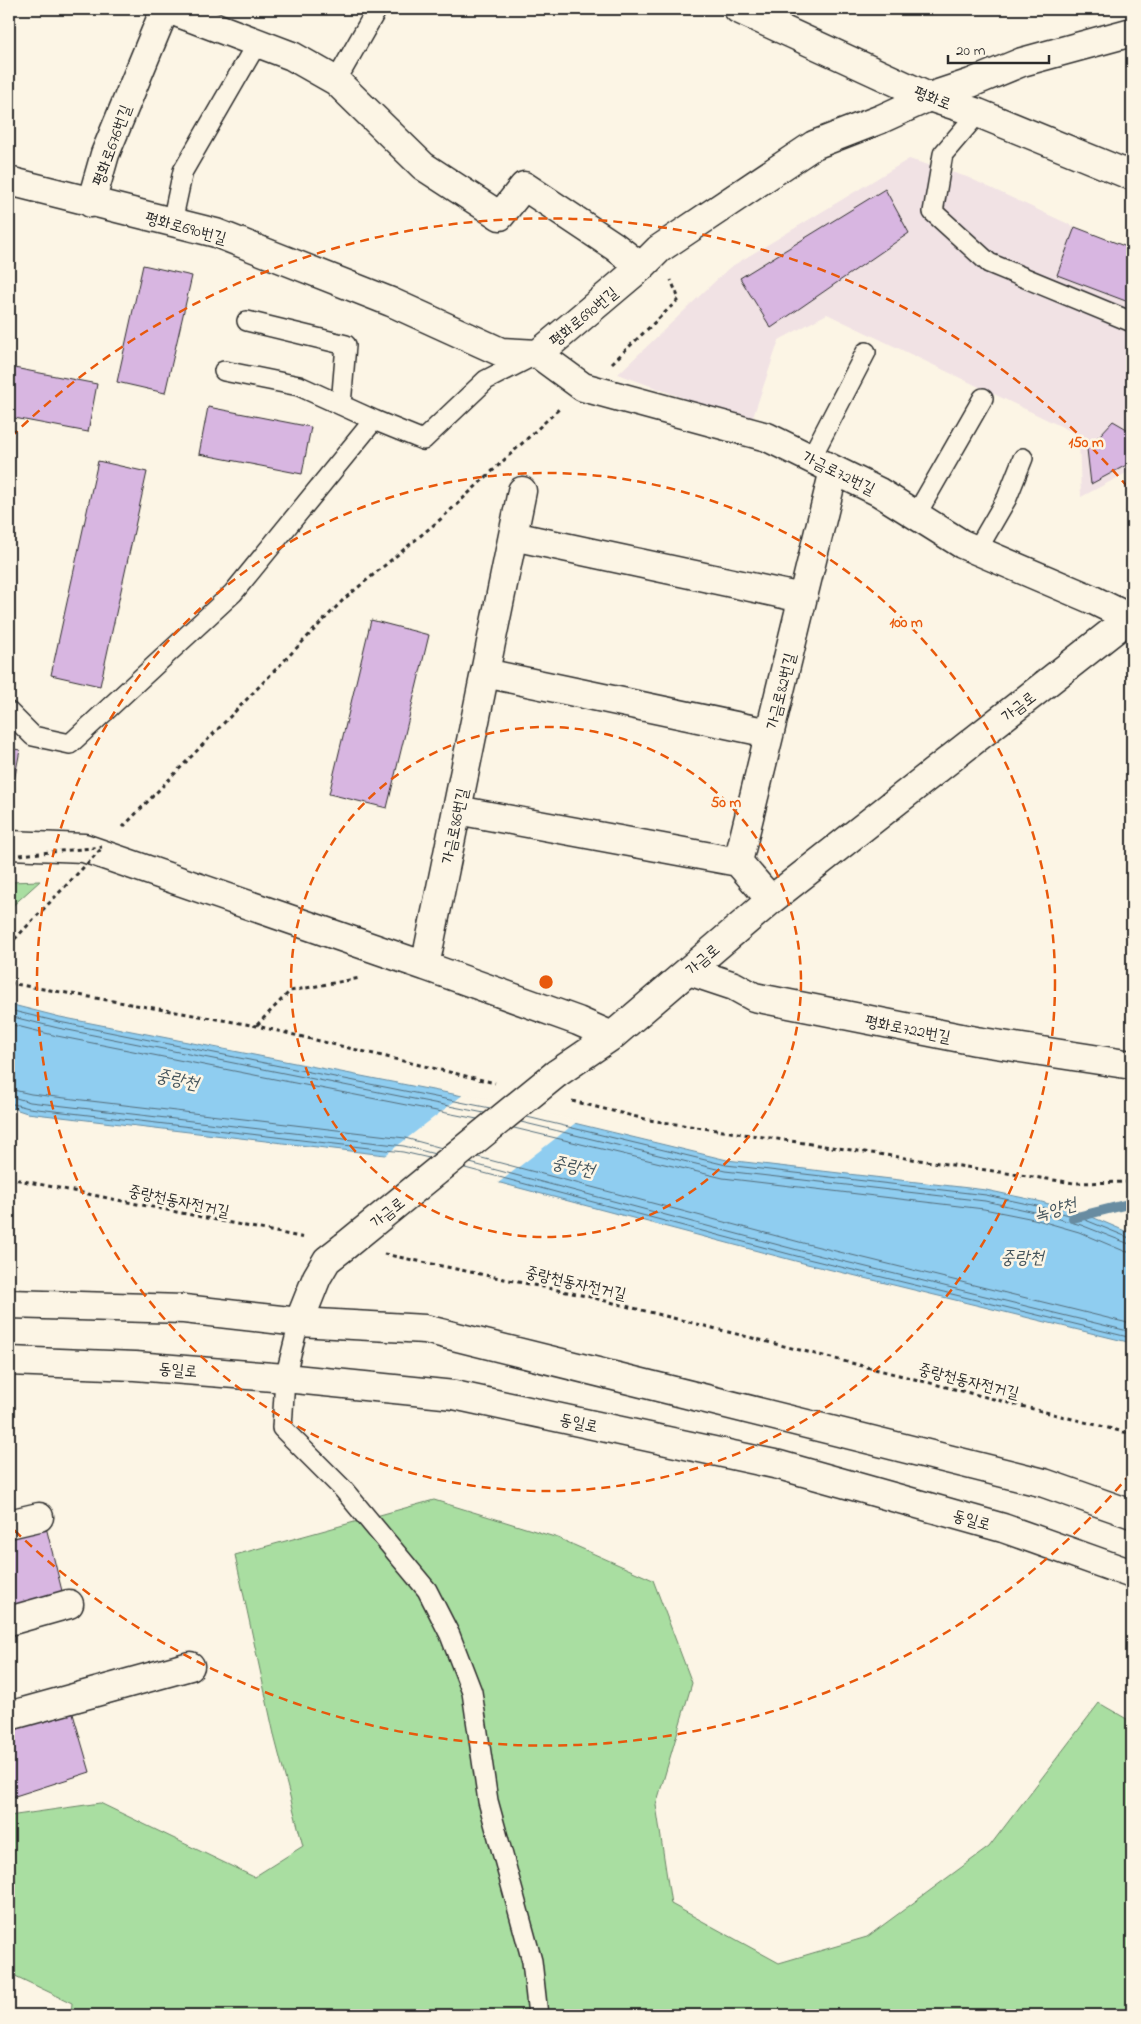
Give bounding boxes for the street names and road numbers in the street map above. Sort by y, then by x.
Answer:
street label: 평화로 [910,81,955,117]
street label: 평화로676번길 [87,102,139,190]
street label: 평화로690번길 [142,207,229,251]
street label: 평화로690번길 [545,282,624,353]
street label: 가금로72번길 [797,446,879,502]
street label: 가금로82번길 [761,650,803,732]
street label: 가금로 [997,686,1042,729]
street label: 가금로86번길 [436,786,476,867]
street label: 가금로 [681,939,726,982]
street label: 평화로722번길 [863,1010,953,1050]
street label: 중랑천동자전거길 [126,1180,232,1224]
street label: 가금로 [366,1192,411,1235]
street label: 중랑천동자전거길 [523,1261,629,1307]
street label: 동일로 [158,1357,198,1385]
street label: 중랑천동자전거길 [916,1358,1022,1406]
street label: 동일로 [557,1408,600,1440]
street label: 동일로 [950,1504,993,1538]

